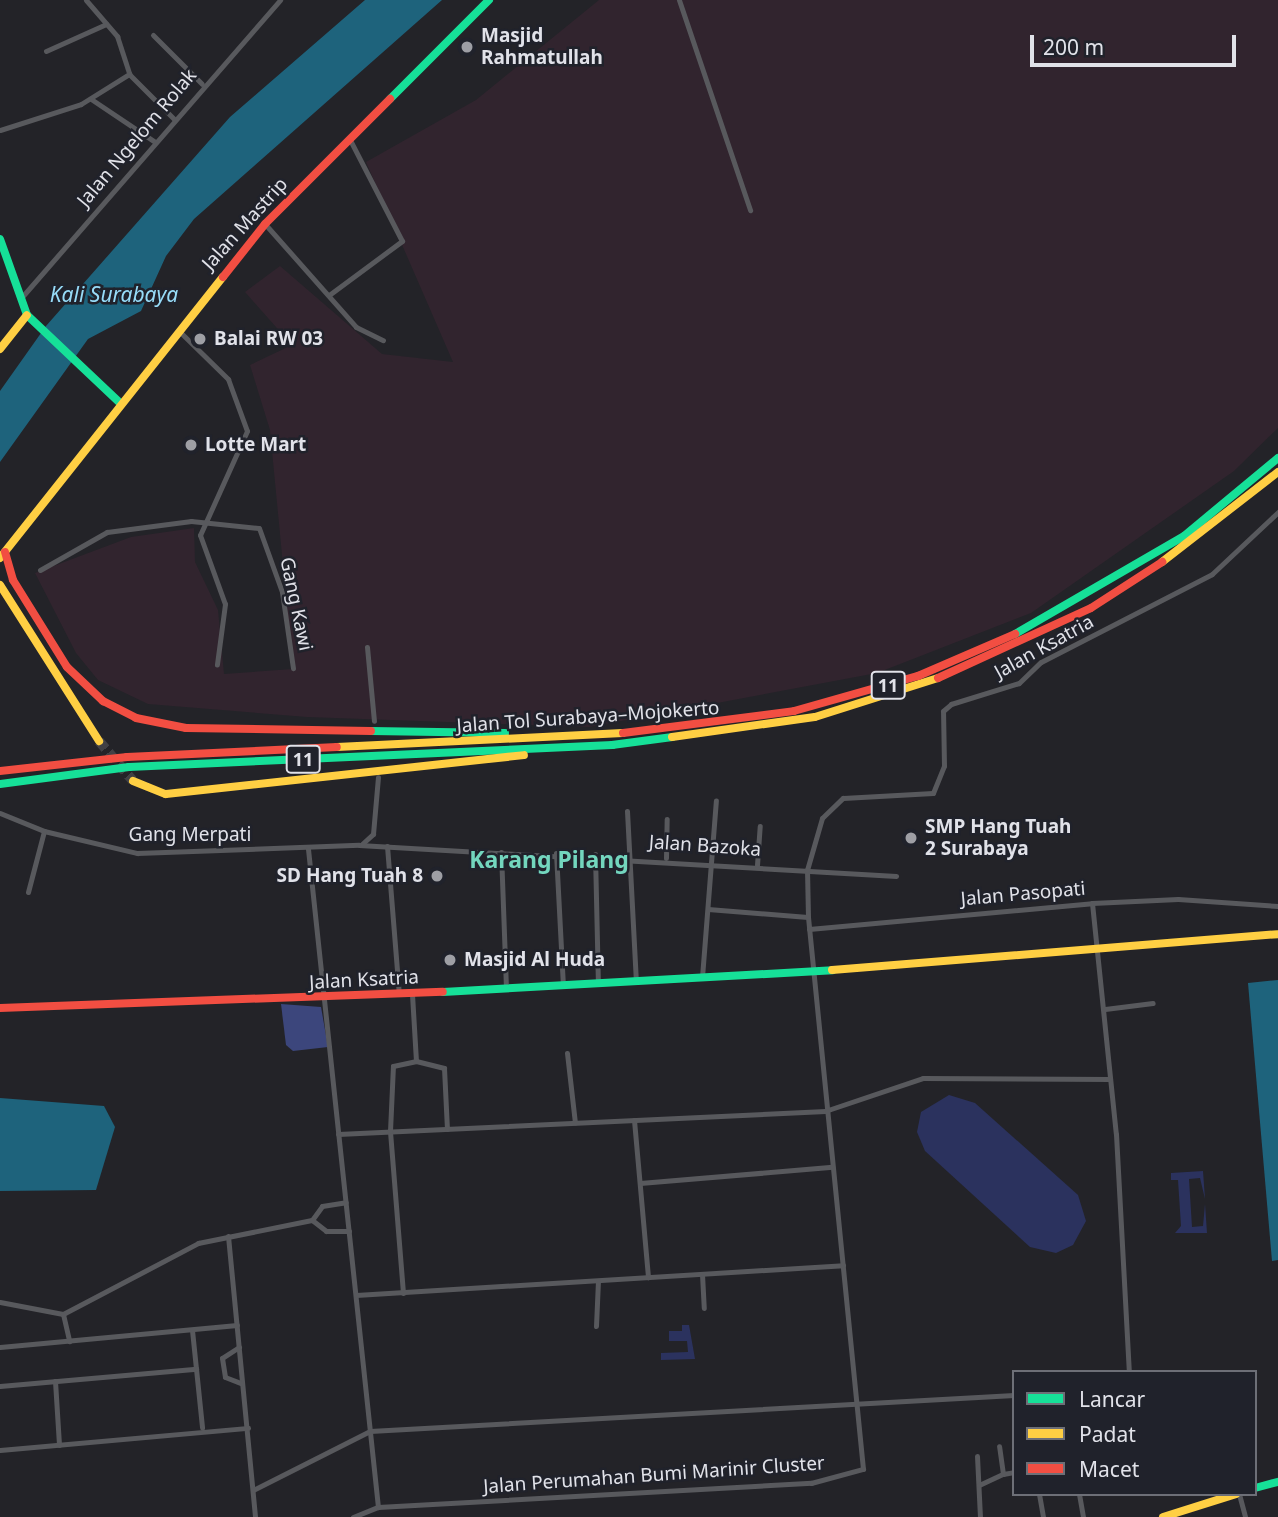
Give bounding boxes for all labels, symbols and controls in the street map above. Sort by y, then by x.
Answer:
scale bar [1033,21,1240,65]
place label: Masjid Rahmatullah [481,25,603,69]
text: 200 m [1043,33,1104,61]
marker: Masjid Rahmatullah [459,39,475,55]
street label: Jalan Ngelom Rolak [73,64,201,212]
street label: Jalan Mastrip [198,173,292,275]
water label: Kali Surabaya [50,281,178,307]
place label: Balai RW 03 [214,328,323,350]
marker: Balai RW 03 [192,331,208,347]
place label: Lotte Mart [205,434,306,456]
marker: Lotte Mart [183,437,199,453]
street label: Gang Kawi [275,555,317,653]
street label: Jalan Ksatria [990,610,1098,684]
road number: 11 [870,670,906,700]
street label: Jalan Tol Surabaya–Mojokerto [456,696,720,738]
road number: 11 [286,744,320,774]
place label: SMP Hang Tuah 2 Surabaya [925,816,1071,860]
street label: Gang Merpati [129,824,251,846]
marker: SMP Hang Tuah 2 Surabaya [903,830,919,846]
street label: Jalan Bazoka [648,831,762,861]
district label: Karang Pilang [469,845,629,873]
place label: SD Hang Tuah 8 [277,865,423,887]
marker: SD Hang Tuah 8 [429,868,445,884]
street label: Jalan Pasopati [960,877,1086,911]
place label: Masjid Al Huda [464,949,605,971]
marker: Masjid Al Huda [442,952,458,968]
street label: Jalan Ksatria [309,966,419,994]
legend [1012,1370,1257,1496]
text: Lancar [1079,1385,1145,1413]
text: Padat [1079,1420,1136,1448]
street label: Jalan Perumahan Bumi Marinir Cluster [482,1452,826,1498]
text: Macet [1079,1455,1139,1483]

